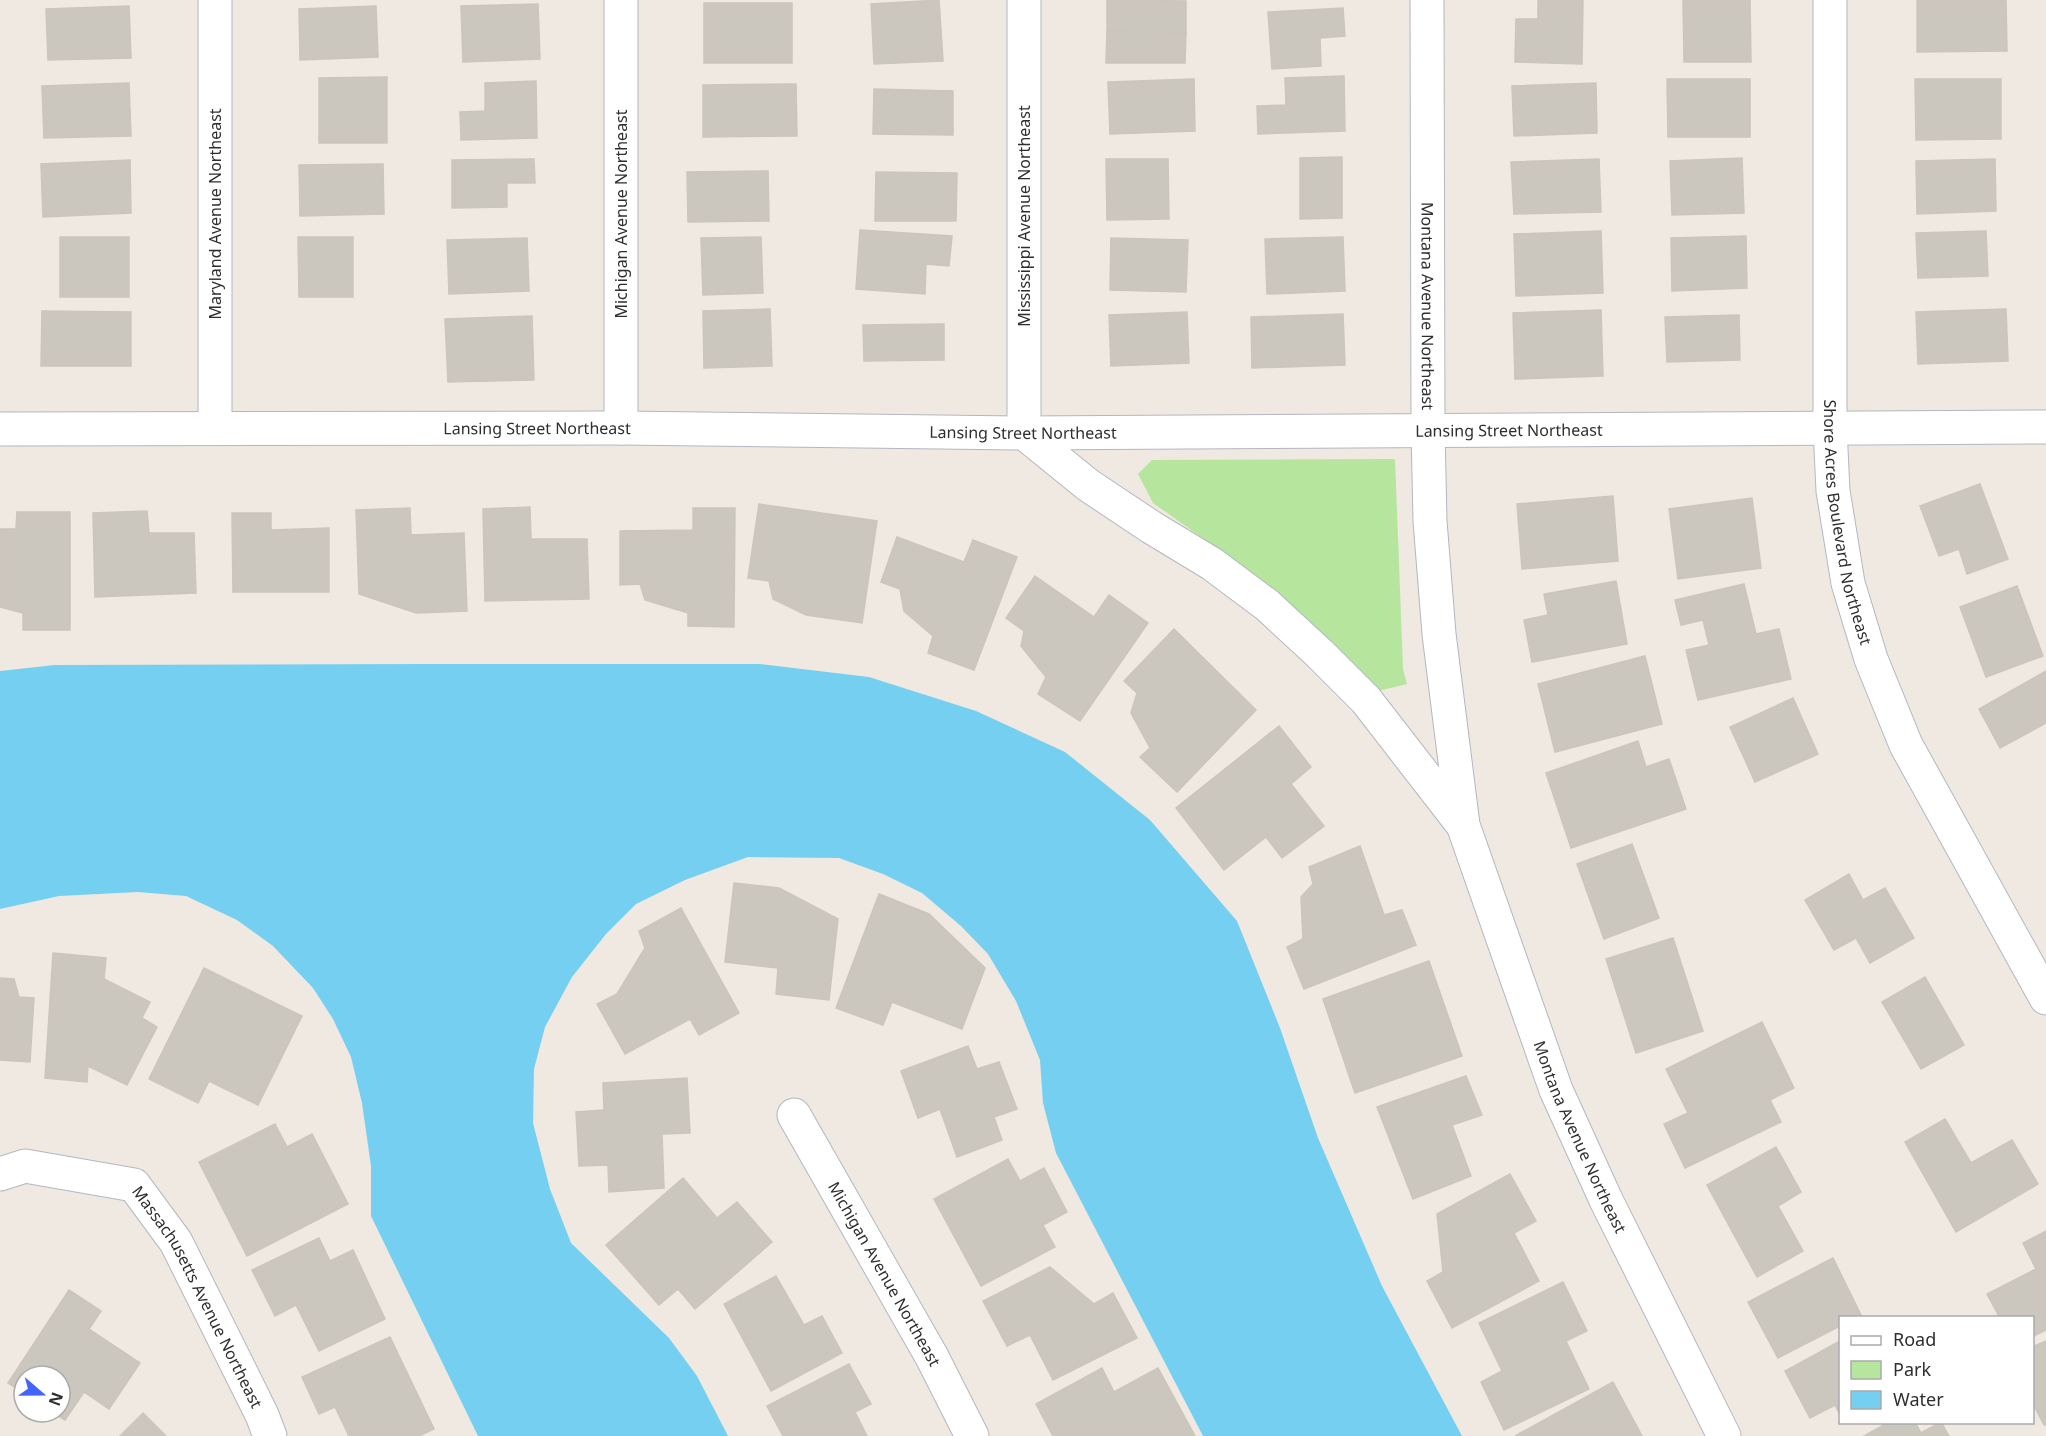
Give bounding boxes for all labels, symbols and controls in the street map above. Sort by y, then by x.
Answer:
street label: Mississippi Avenue Northeast [1013,105,1035,327]
street label: Maryland Avenue Northeast [204,108,226,320]
street label: Michigan Avenue Northeast [610,109,632,319]
street label: Montana Avenue Northeast [1416,202,1439,410]
street label: Shore Acres Boulevard Northeast [1819,400,1877,648]
street label: Lansing Street Northeast [443,417,631,439]
street label: Lansing Street Northeast [1415,419,1603,442]
street label: Lansing Street Northeast [929,421,1117,444]
street label: Montana Avenue Northeast [1529,1038,1632,1237]
street label: Michigan Avenue Northeast [823,1178,946,1370]
street label: Massachusetts Avenue Northeast [127,1181,268,1412]
legend [1839,1316,2034,1424]
text: Road [1893,1327,1936,1351]
text: Park [1893,1357,1931,1381]
north arrow [12,1364,72,1424]
text: Water [1893,1387,1944,1411]
text: N [44,1389,69,1409]

